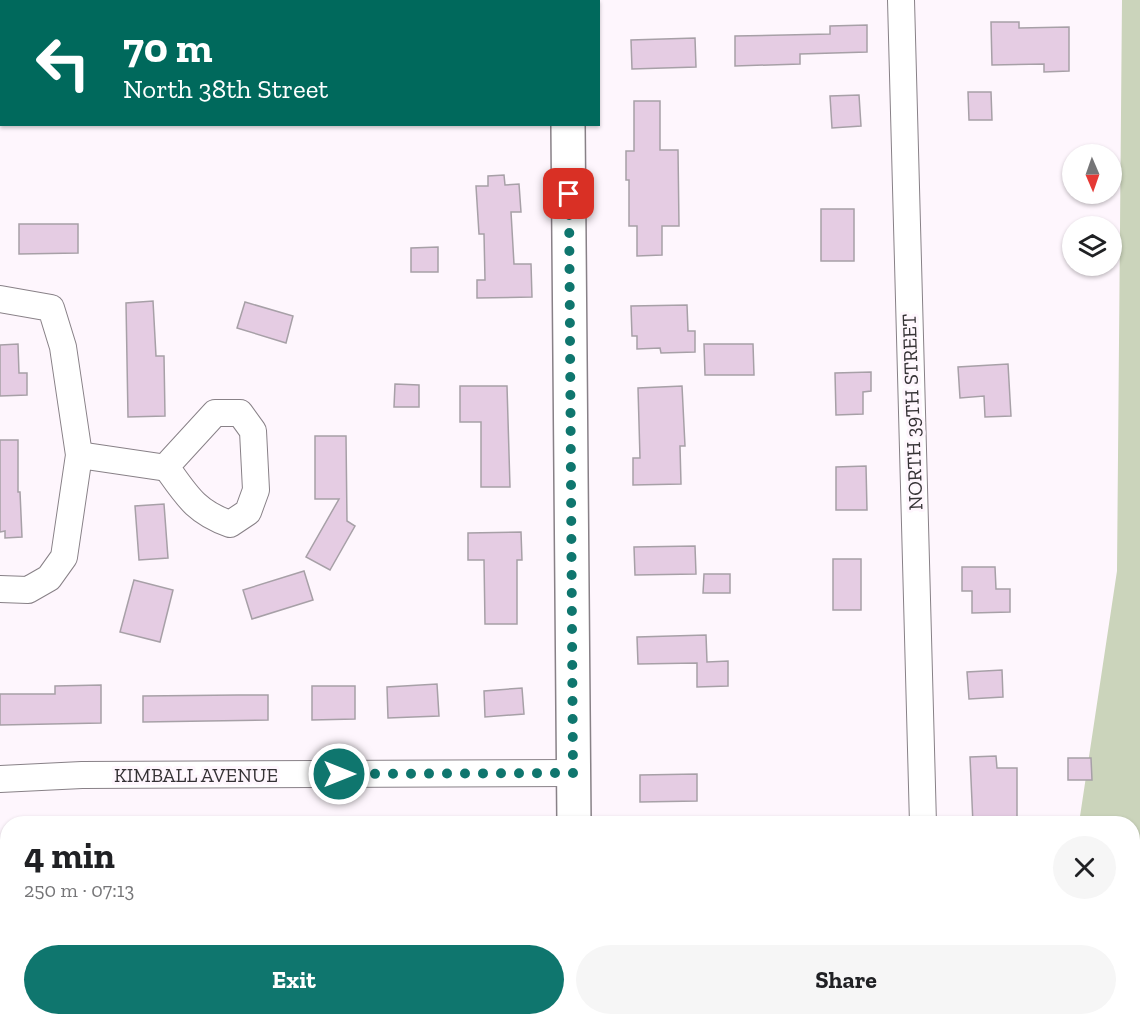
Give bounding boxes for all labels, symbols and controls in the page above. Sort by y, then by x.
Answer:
text: 70 m [123,22,213,73]
icon: left [24,24,102,102]
text: North 38th Street [123,73,328,105]
north arrow [1062,144,1122,204]
map controls [1062,144,1122,276]
pin [543,168,594,219]
icon: arrive [552,177,585,210]
button: layers [1062,216,1122,276]
street label: NORTH 39TH STREET [897,313,927,511]
position arrow [307,742,371,806]
street label: KIMBALL AVENUE [114,763,278,787]
text: 4 min [24,834,115,877]
button: close [1053,836,1116,899]
text: 250 m · 07:13 [24,878,134,902]
button: Exit [24,945,564,1014]
button: Share [576,945,1116,1014]

